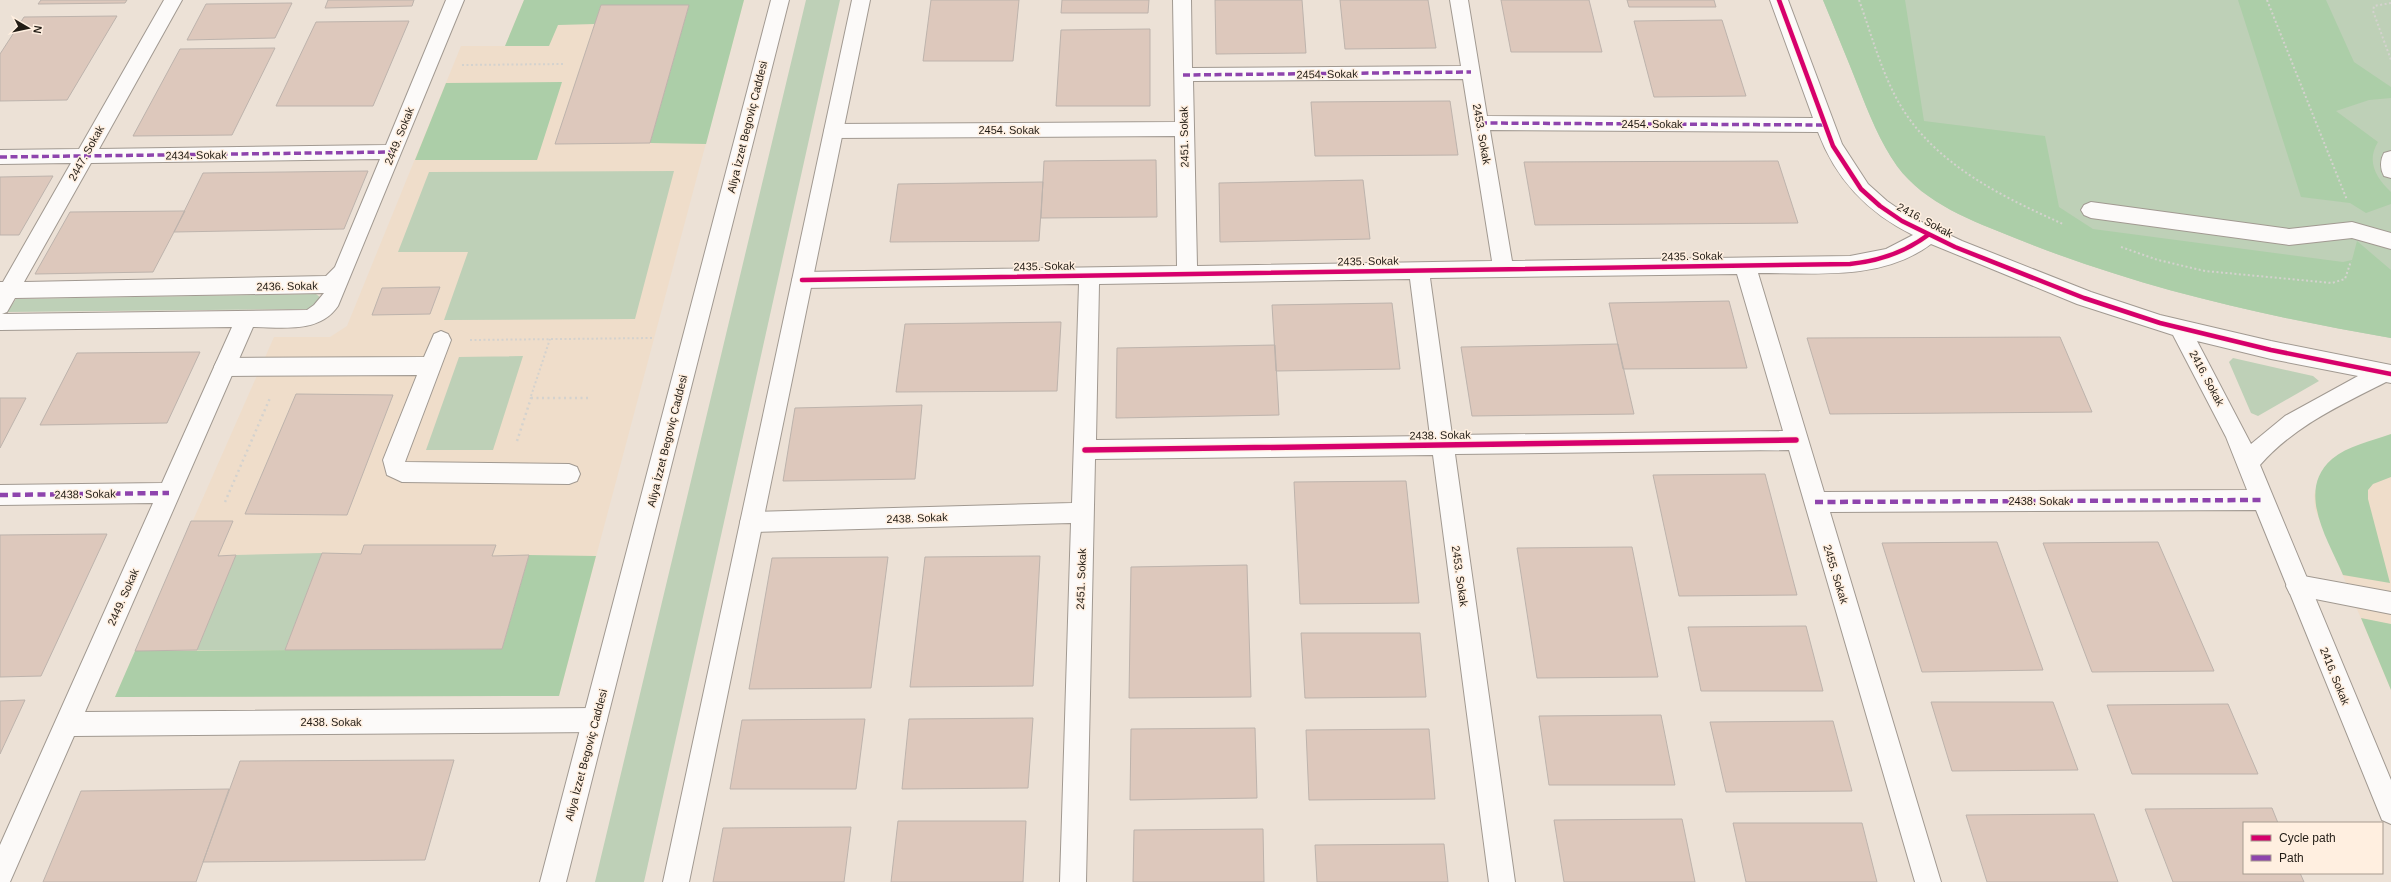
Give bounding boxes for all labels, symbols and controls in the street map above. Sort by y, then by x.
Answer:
north arrow [8,8,48,48]
text: N [31,25,44,34]
street label: Aliya İzzet Begoviç Caddesi [725,60,769,194]
street label: 2454. Sokak [1296,67,1358,81]
street label: 2453. Sokak [1471,103,1493,166]
street label: 2449. Sokak [382,105,416,167]
street label: 2451. Sokak [1177,106,1191,168]
street label: 2454. Sokak [1621,118,1683,130]
street label: 2447. Sokak [66,123,106,183]
street label: 2454. Sokak [978,124,1040,136]
street label: 2434. Sokak [165,148,227,162]
street label: 2416. Sokak [1895,200,1955,240]
street label: 2435. Sokak [1661,249,1723,263]
street label: 2435. Sokak [1337,254,1399,268]
street label: 2435. Sokak [1013,259,1075,273]
street label: 2436. Sokak [256,279,318,293]
street label: 2416. Sokak [2187,348,2227,408]
street label: Aliya İzzet Begoviç Caddesi [645,374,689,508]
street label: 2438. Sokak [1409,428,1471,442]
street label: 2438. Sokak [54,487,116,501]
street label: 2438. Sokak [2008,495,2070,507]
street label: 2438. Sokak [886,511,948,525]
street label: 2455. Sokak [1821,543,1851,605]
street label: 2453. Sokak [1450,545,1470,608]
street label: 2451. Sokak [1074,548,1088,610]
street label: 2449. Sokak [105,566,141,627]
street label: 2416. Sokak [2318,645,2352,707]
street label: Aliya İzzet Begoviç Caddesi [563,688,609,822]
street label: 2438. Sokak [300,716,362,728]
legend [2243,822,2383,874]
text: Cycle path [2279,831,2336,845]
text: Path [2279,851,2304,865]

